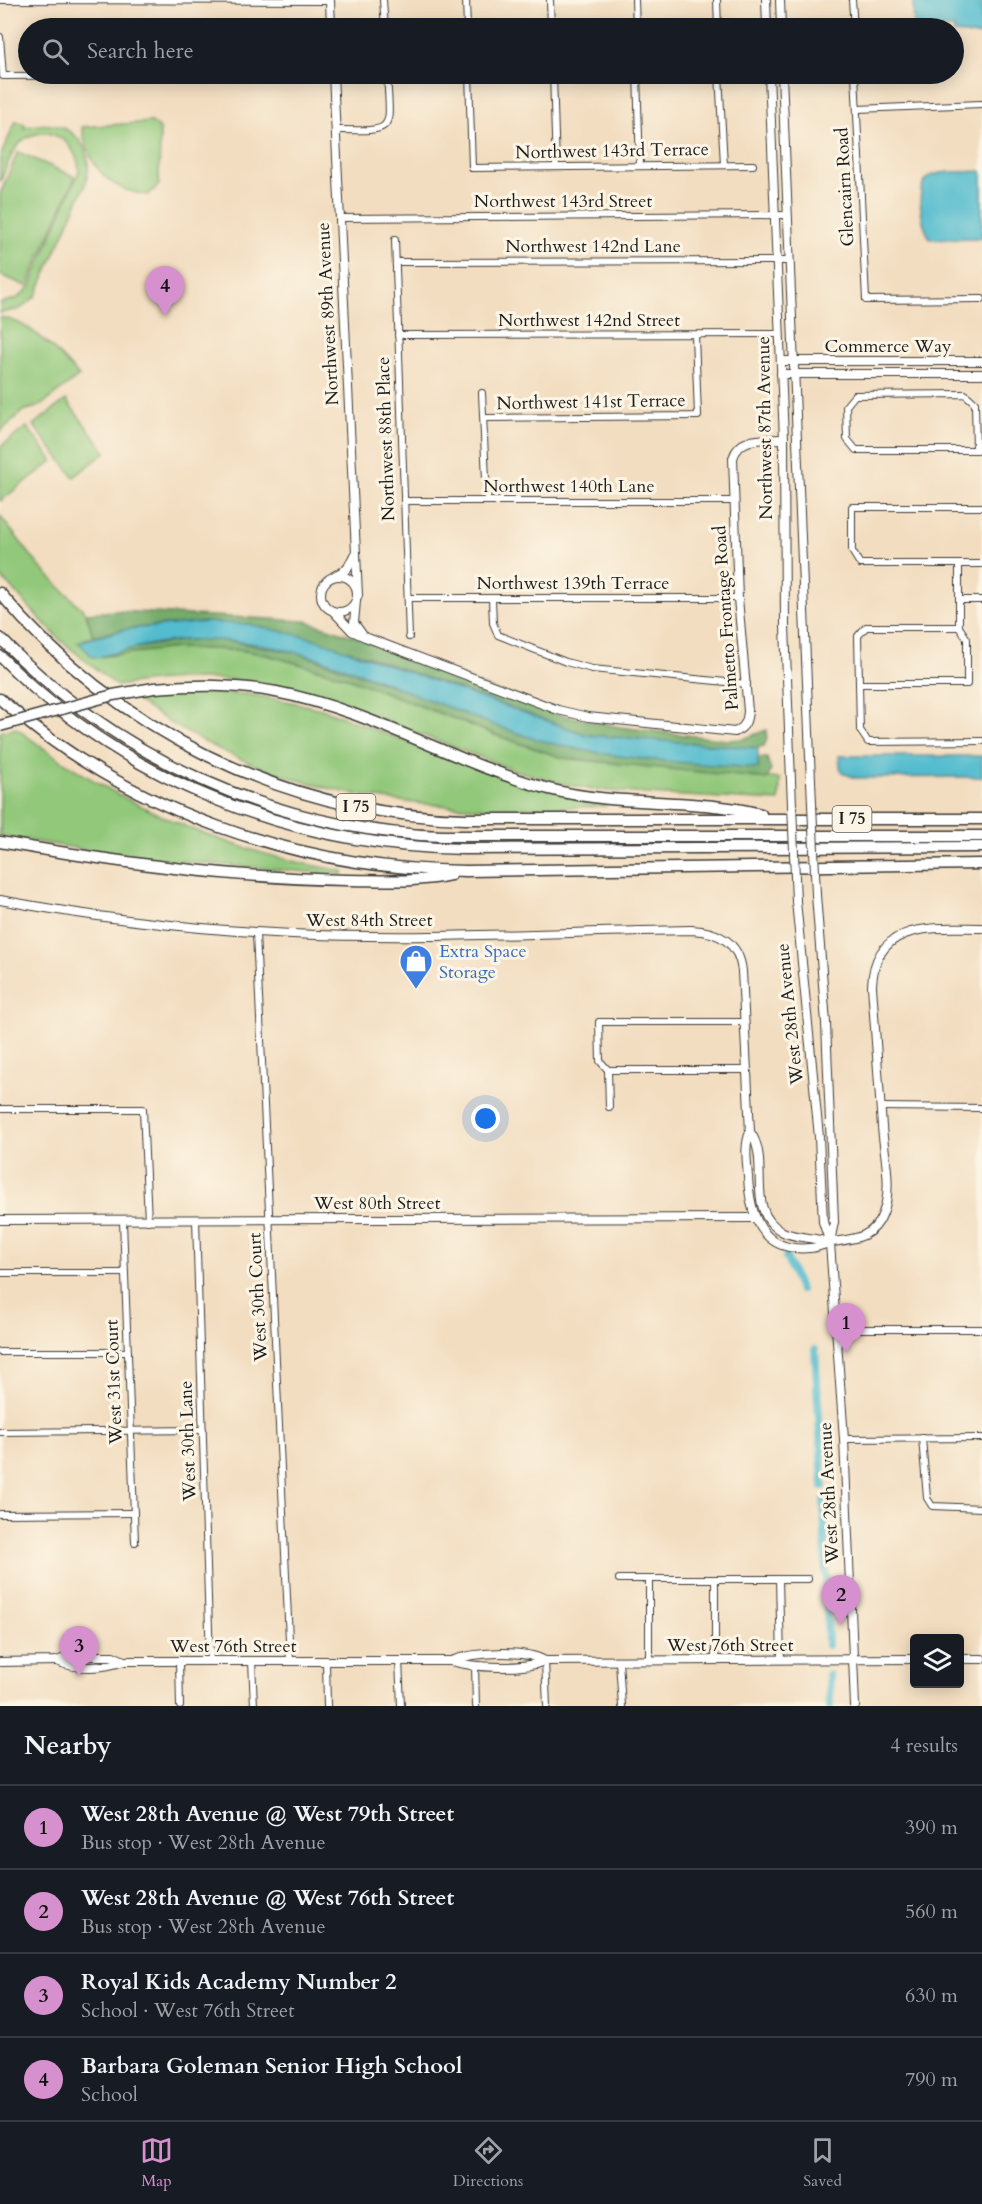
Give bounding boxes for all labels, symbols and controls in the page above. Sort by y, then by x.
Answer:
search box [18,18,964,84]
icon: search [39,35,72,68]
text: Search here [87,36,194,66]
street label: Glencairn Road [829,126,861,247]
street label: Northwest 143rd Terrace [515,137,709,165]
street label: Northwest 143rd Street [474,189,652,214]
street label: Northwest 89th Avenue [311,222,345,406]
street label: Northwest 142nd Lane [505,234,681,259]
pin: 4 [146,266,184,316]
street label: Northwest 142nd Street [498,308,680,333]
street label: Commerce Way [824,334,952,359]
street label: Northwest 87th Avenue [751,336,779,520]
street label: Northwest 88th Place [371,356,401,522]
street label: Northwest 141st Terrace [496,388,686,416]
street label: Northwest 140th Lane [483,474,655,499]
street label: Palmetto Frontage Road [707,524,745,711]
street label: Northwest 139th Terrace [476,571,670,596]
road number: I 75 [336,794,376,820]
road number: I 75 [832,806,872,832]
street label: West 84th Street [305,908,433,933]
place label: Extra Space Storage [439,939,527,985]
street label: West 28th Avenue [770,942,810,1087]
shop icon: Extra Space Storage [398,943,434,990]
your location [471,1104,500,1133]
street label: West 80th Street [313,1191,441,1216]
street label: West 30th Court [242,1232,274,1363]
pin: 1 [826,1304,866,1353]
street label: West 31st Court [99,1319,129,1446]
street label: West 30th Lane [173,1380,203,1503]
street label: West 28th Avenue [813,1422,845,1565]
pin: 2 [822,1576,860,1625]
pin: 3 [60,1626,98,1676]
street label: West 76th Street [666,1633,794,1658]
street label: West 76th Street [169,1634,297,1659]
map controls [910,1634,964,1688]
button: layers [910,1634,964,1688]
text: Nearby [24,1728,112,1763]
text: 4 results [890,1732,958,1759]
text: West 28th Avenue @ West 79th Street [81,1799,454,1829]
text: 1 [38,1814,49,1841]
text: 390 m [905,1814,958,1841]
text: Bus stop · West 28th Avenue [81,1829,325,1856]
text: West 28th Avenue @ West 76th Street [81,1883,454,1913]
text: 2 [38,1898,49,1925]
text: 560 m [905,1898,958,1925]
text: Bus stop · West 28th Avenue [81,1913,325,1940]
text: Royal Kids Academy Number 2 [81,1967,397,1997]
text: 3 [38,1982,49,2009]
text: 630 m [905,1982,958,2009]
text: School · West 76th Street [81,1997,294,2024]
text: Barbara Goleman Senior High School [81,2051,462,2081]
text: 4 [38,2066,49,2093]
text: 790 m [905,2066,958,2093]
text: School [81,2081,138,2108]
tab: Map [140,2134,173,2192]
tab: Directions [453,2134,523,2192]
tab: Saved [803,2134,842,2192]

